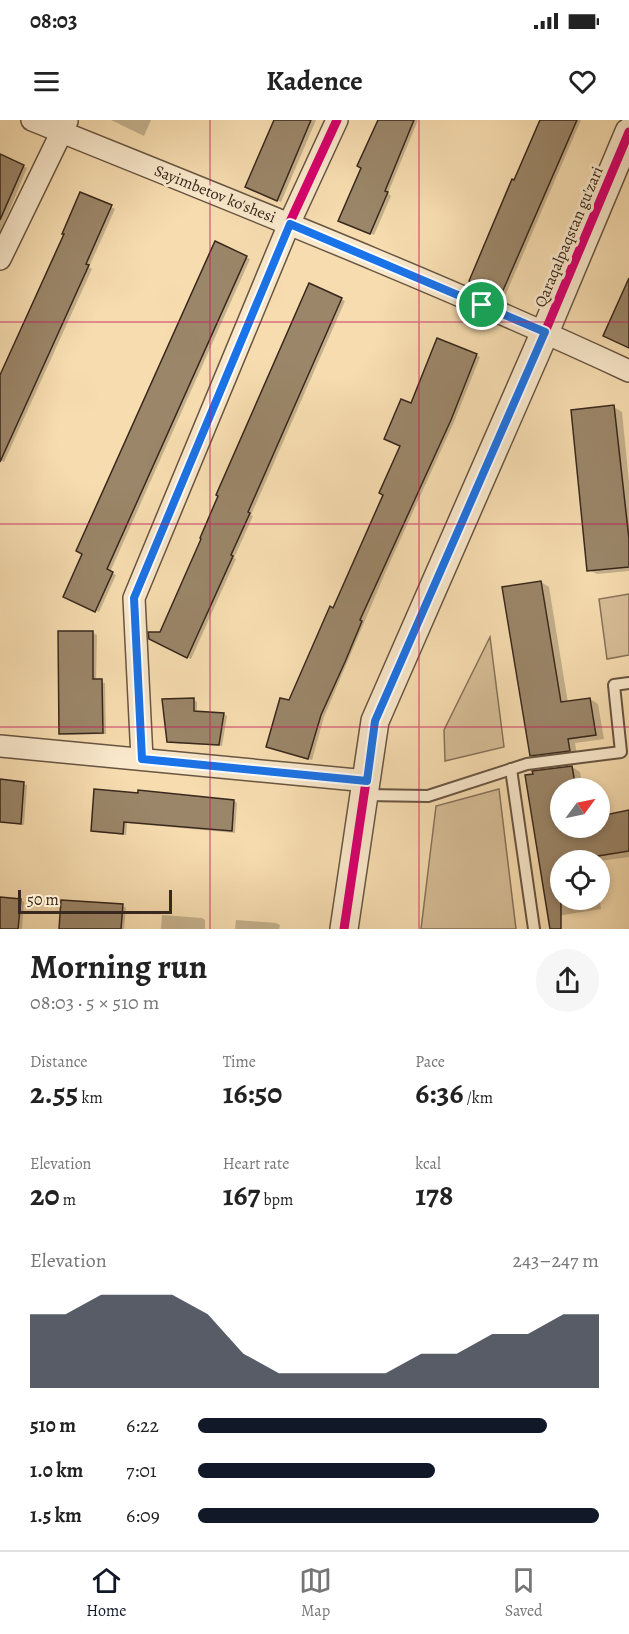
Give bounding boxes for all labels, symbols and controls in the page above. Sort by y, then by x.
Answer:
text: 08:03 [30,6,77,36]
text: Kadence [266,63,363,99]
icon: menu [30,65,63,98]
icon: heart [566,65,599,98]
street label: Sayimbetov ko'shesi [151,160,279,228]
street label: Qaraqalpaqstan gu'zari [529,163,609,311]
pin [456,279,507,330]
icon: arrive [465,288,498,321]
north arrow [550,778,610,838]
map controls [550,778,610,910]
button: locate [550,850,610,910]
scale bar [18,887,172,914]
text: 50 m [27,889,59,911]
text: Morning run [30,944,207,989]
button: share [536,949,599,1012]
text: 08:03 · 5 × 510 m [30,989,159,1016]
text: Distance [30,1051,87,1073]
text: Time [223,1051,256,1073]
text: Pace [415,1051,445,1073]
text: 2.55 [30,1073,78,1113]
text: 16:50 [223,1073,282,1113]
text: 6:36 [415,1073,463,1113]
text: km [78,1087,103,1109]
text: /km [463,1087,493,1109]
text: Elevation [30,1153,91,1175]
text: Heart rate [223,1153,289,1175]
text: kcal [415,1153,441,1175]
text: 20 [30,1175,60,1215]
text: 167 [223,1175,260,1215]
text: 178 [415,1175,453,1215]
text: m [60,1189,76,1211]
text: bpm [260,1189,293,1211]
text: Elevation [30,1247,107,1274]
text: 243–247 m [512,1247,599,1274]
text: 510 m [30,1412,76,1439]
text: 6:22 [126,1412,159,1439]
text: 1.0 km [30,1457,83,1484]
text: 7:01 [126,1457,157,1484]
text: 1.5 km [30,1502,82,1529]
text: 6:09 [126,1502,160,1529]
tab: Home [86,1564,127,1622]
tab: Map [299,1564,332,1622]
tab: Saved [505,1564,543,1622]

